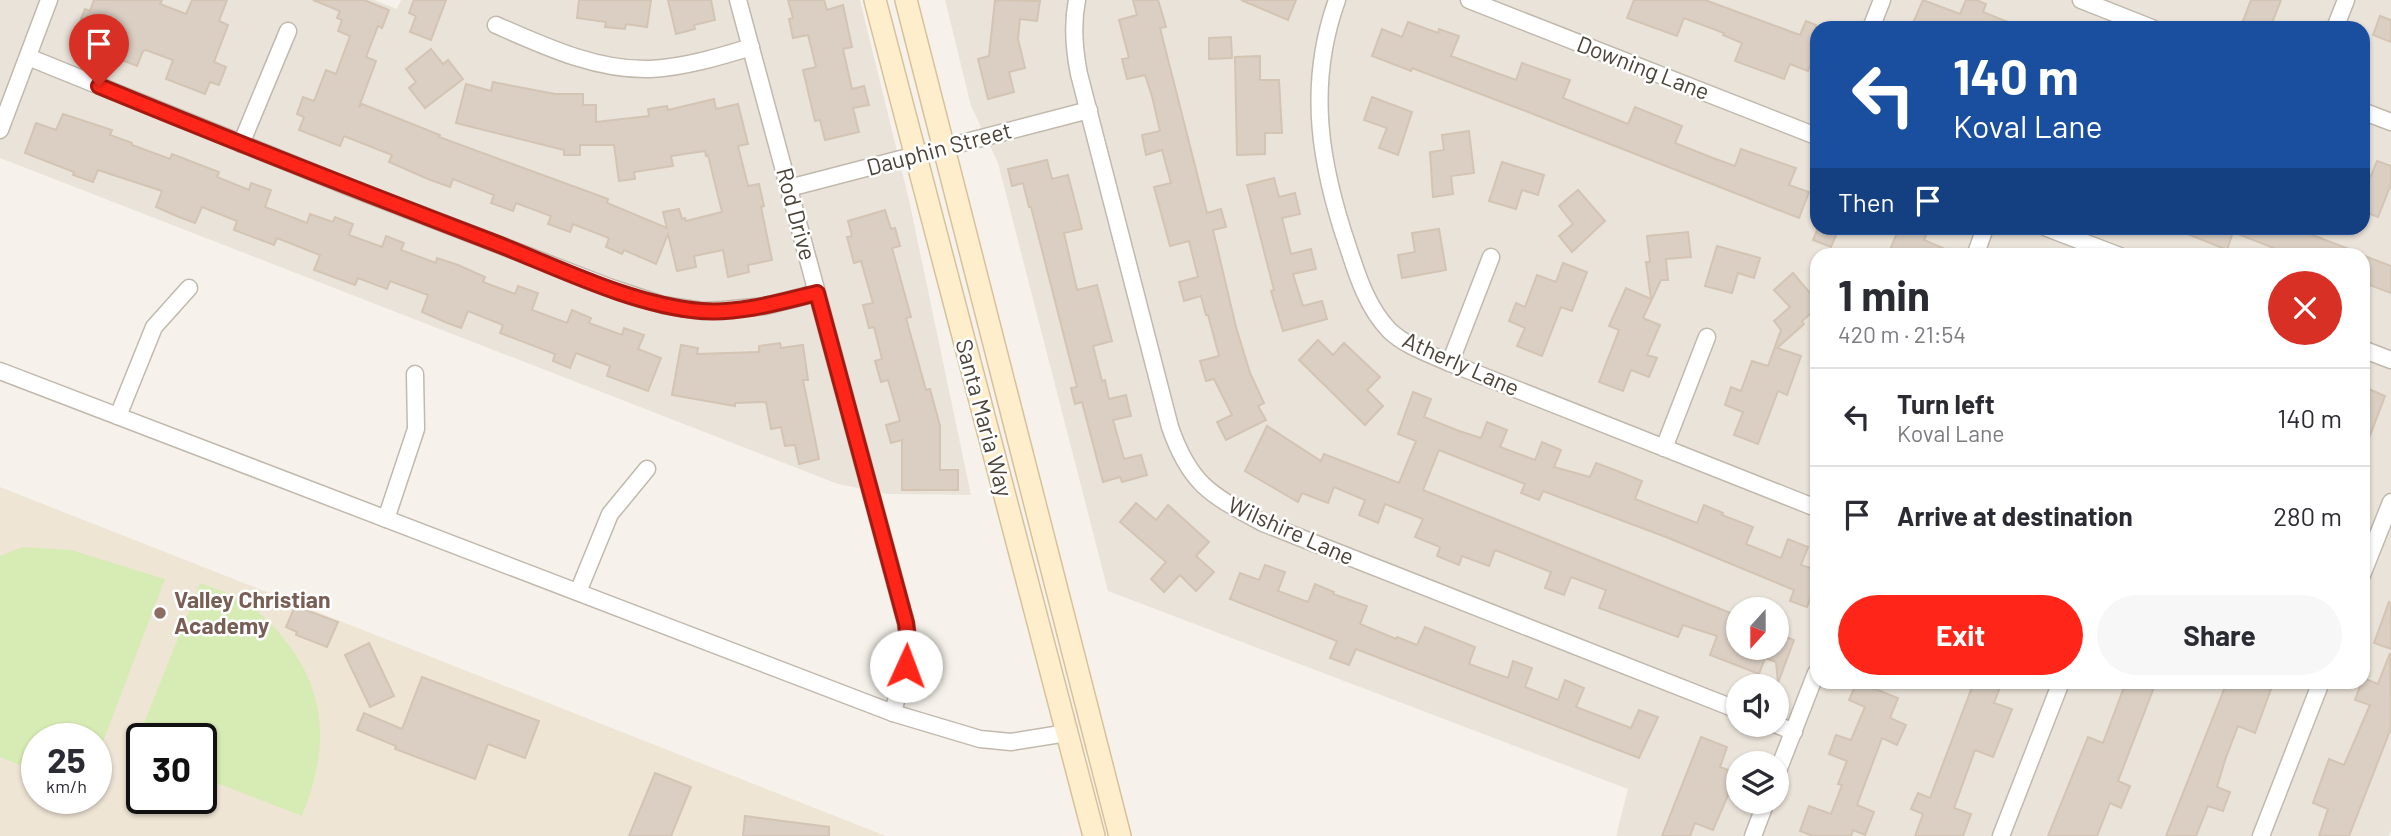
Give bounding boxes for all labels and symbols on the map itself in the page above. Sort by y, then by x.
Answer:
pin [69,14,129,86]
street label: Downing Lane [1573,29,1714,105]
street label: Dauphin Street [863,115,1014,181]
street label: Rod Drive [771,164,823,263]
street label: Atherly Lane [1399,325,1524,401]
street label: Santa Maria Way [950,336,1020,500]
street label: Wilshire Lane [1224,490,1359,570]
place label: Valley Christian Academy [174,585,331,639]
north arrow [1726,597,1788,660]
marker: Valley Christian Academy [152,605,168,621]
position arrow [869,629,943,703]
speed limit sign: 30 [126,723,217,814]

